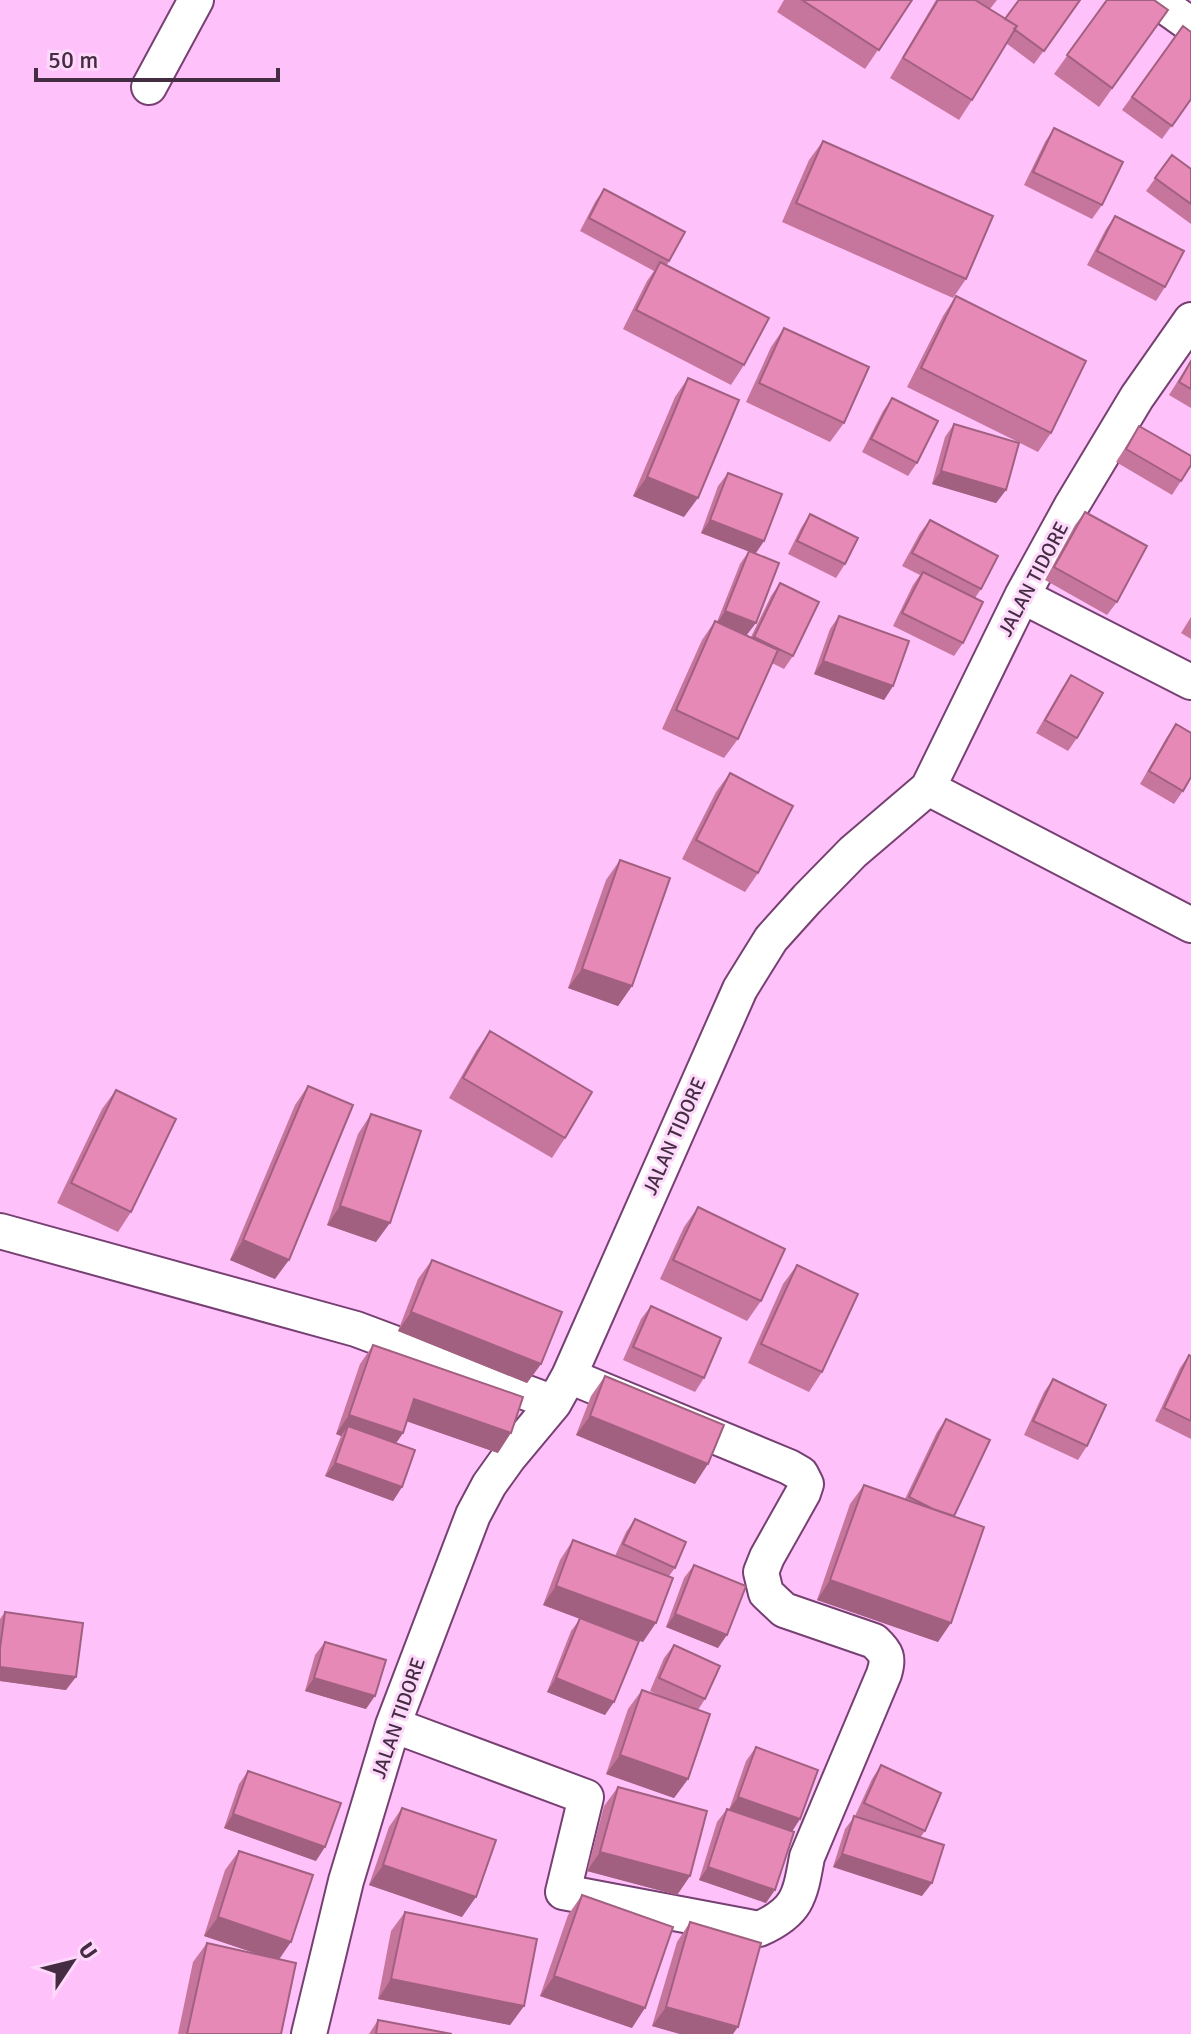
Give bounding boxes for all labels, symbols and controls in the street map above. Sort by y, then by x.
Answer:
scale bar [36,32,278,82]
text: 50 m [48,45,98,75]
street label: JALAN TIDORE [993,518,1074,641]
street label: JALAN TIDORE [637,1073,712,1199]
street label: JALAN TIDORE [366,1654,431,1782]
north arrow [32,1922,112,2002]
text: U [73,1937,103,1965]

